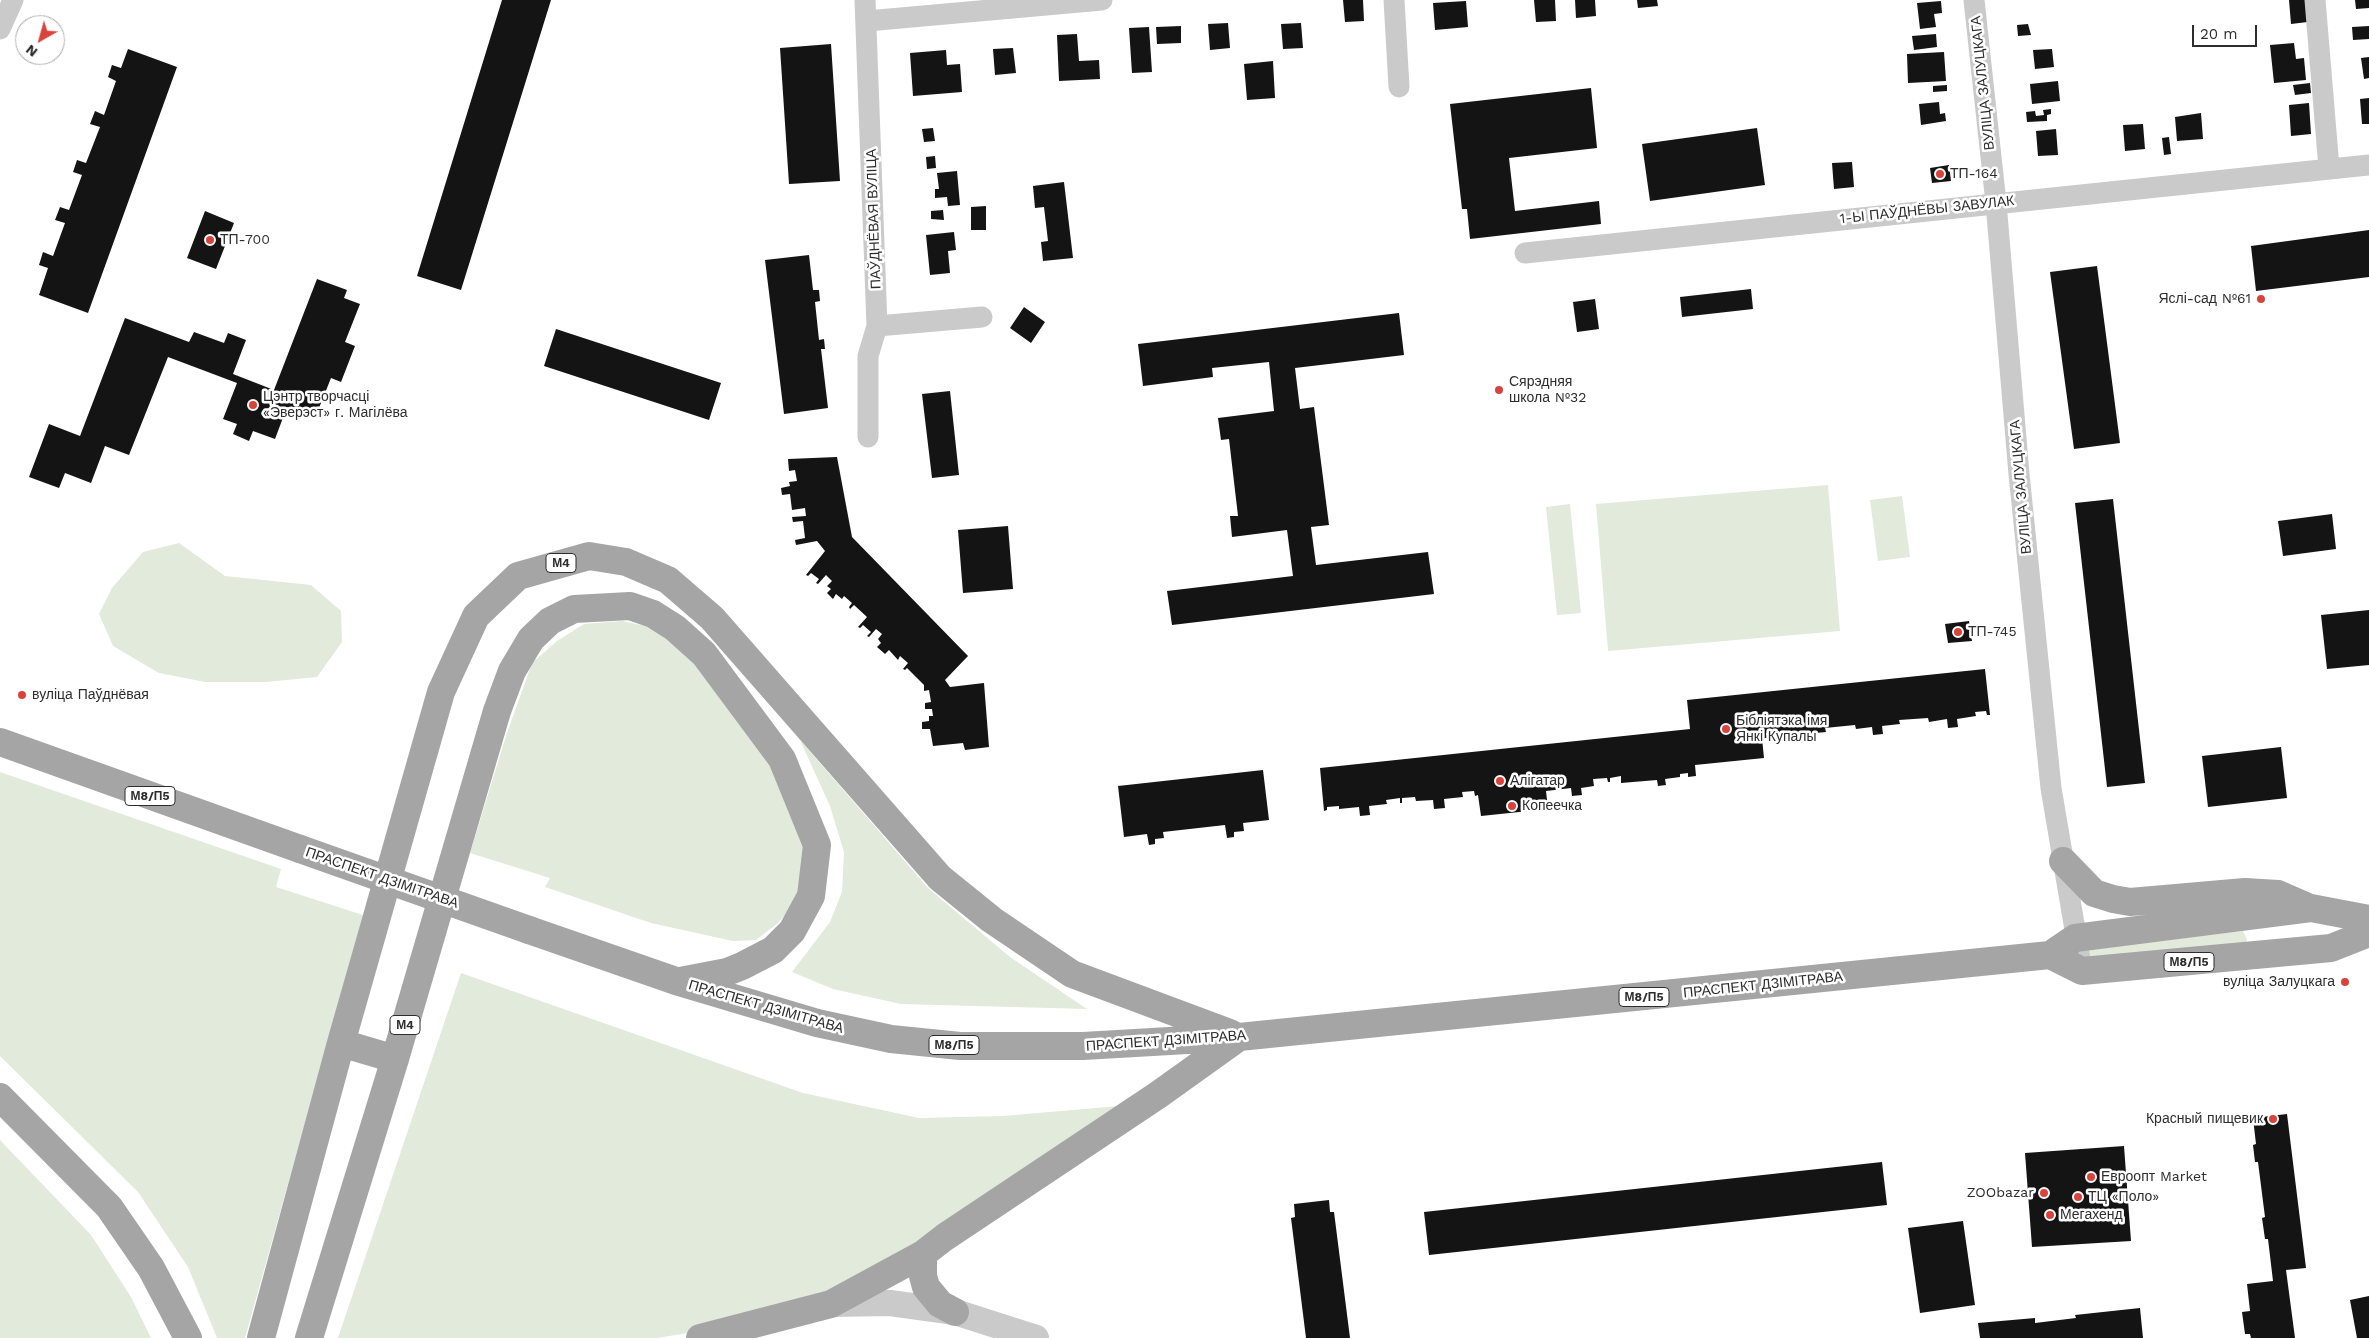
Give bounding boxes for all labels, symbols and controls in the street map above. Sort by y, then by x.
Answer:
north arrow [15,15,65,65]
street label: ВУЛІЦА ЗАЛУЦКАГА [1968,15,1998,151]
scale bar [2194,15,2259,47]
text: 20 m [2200,25,2238,43]
text: N [22,42,40,61]
street label: ПАЎДНЁВАЯ ВУЛІЦА [863,149,885,289]
place label: ТП-164 [1950,166,1998,182]
marker: ТП-164 [1934,168,1946,180]
street label: 1-Ы ПАЎДНЁВЫ ЗАВУЛАК [1839,192,2015,228]
place label: ТП-700 [220,232,270,248]
marker: ТП-700 [204,234,216,246]
place label: Яслі-сад №61 [2158,291,2251,307]
marker: Яслі-сад №61 [2255,293,2267,305]
place label: Сярэдняя школа №32 [1509,374,1586,407]
marker: Сярэдняя школа №32 [1493,384,1505,396]
place label: Цэнтр творчасці «Эверэст» г. Магілёва [263,389,407,422]
marker: Цэнтр творчасці «Эверэст» г. Магілёва [247,399,259,411]
street label: ВУЛІЦА ЗАЛУЦКАГА [2007,419,2035,555]
road number: М4 [546,554,576,572]
place label: ТП-745 [1968,624,2017,640]
marker: ТП-745 [1952,626,1964,638]
place label: вуліца Паўднёвая [32,687,149,703]
marker: вуліца Паўднёвая [16,689,28,701]
place label: Бібліятэка імя Янкі Купалы [1736,713,1827,746]
marker: Бібліятэка імя Янкі Купалы [1720,723,1732,735]
place label: Алігатар [1510,773,1565,789]
marker: Алігатар [1494,775,1506,787]
road number: М8/П5 [125,786,175,806]
place label: Копеечка [1522,798,1582,814]
marker: Копеечка [1506,800,1518,812]
street label: ПРАСПЕКТ ДЗІМІТРАВА [303,844,461,912]
road number: М8/П5 [2164,952,2214,972]
street label: ПРАСПЕКТ ДЗІМІТРАВА [1682,968,1844,1002]
place label: вуліца Залуцкага [2223,974,2335,990]
marker: вуліца Залуцкага [2339,976,2351,988]
street label: ПРАСПЕКТ ДЗІМІТРАВА [687,977,845,1037]
road number: М8/П5 [1619,988,1669,1006]
road number: М4 [390,1016,420,1034]
street label: ПРАСПЕКТ ДЗІМІТРАВА [1085,1027,1247,1055]
road number: М8/П5 [929,1036,979,1054]
place label: Красный пищевик [2146,1111,2263,1127]
marker: Красный пищевик [2267,1113,2279,1125]
place label: Евроопт Market [2101,1169,2207,1185]
marker: Евроопт Market [2085,1171,2097,1183]
place label: ZOObazar [1967,1185,2034,1201]
marker: ZOObazar [2038,1187,2050,1199]
place label: ТЦ «Поло» [2088,1189,2159,1205]
marker: ТЦ «Поло» [2072,1191,2084,1203]
place label: Мегахенд [2060,1207,2123,1223]
marker: Мегахенд [2044,1209,2056,1221]

